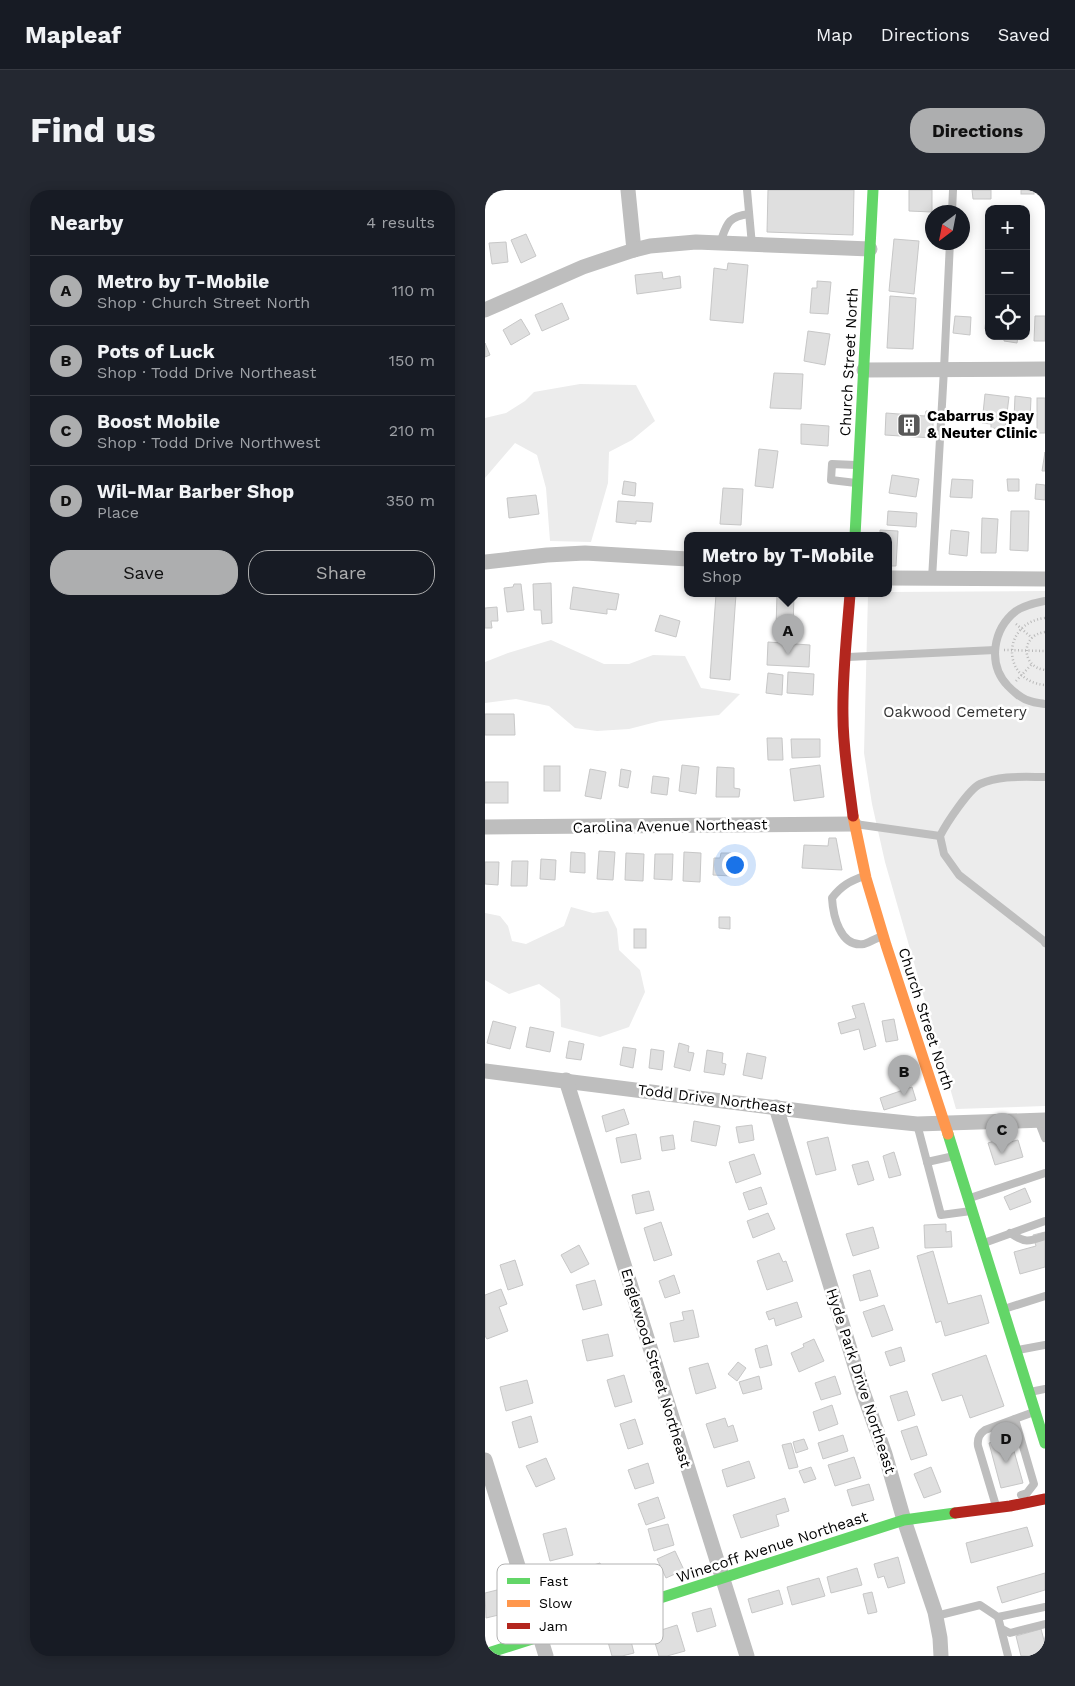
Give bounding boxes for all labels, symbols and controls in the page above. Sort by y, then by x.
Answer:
text: Mapleaf [25,21,121,49]
text: Map [816,24,853,45]
text: Directions [881,24,970,45]
text: Saved [998,24,1050,45]
button: Directions [910,108,1045,153]
text: Find us [30,109,156,151]
north arrow [925,205,970,250]
map controls [985,205,1030,340]
button: + [985,205,1030,250]
text: Nearby [50,210,123,235]
text: 4 results [366,213,435,232]
button: − [985,250,1030,295]
text: Metro by T-Mobile [97,270,269,293]
text: A [61,281,71,300]
text: 110 m [392,281,435,300]
street label: Church Street North [836,287,862,437]
text: Shop · Church Street North [97,293,310,312]
button: locate [985,295,1030,340]
text: Pots of Luck [97,340,215,363]
text: B [61,351,71,370]
text: 150 m [389,351,435,370]
text: Shop · Todd Drive Northeast [97,363,316,382]
place label: Cabarrus Spay & Neuter Clinic [927,407,1038,442]
text: Boost Mobile [97,410,220,433]
building icon: Cabarrus Spay & Neuter Clinic [896,412,922,438]
text: C [61,421,71,440]
text: 210 m [389,421,435,440]
text: Shop · Todd Drive Northwest [97,433,320,452]
text: Wil-Mar Barber Shop [97,480,294,503]
text: D [60,491,72,510]
text: 350 m [386,491,435,510]
text: Place [97,503,139,522]
popup [684,532,892,597]
text: Metro by T-Mobile [702,544,874,567]
button: Save [50,550,238,595]
button: Share [248,550,435,595]
text: Shop [702,567,742,586]
pin: A [772,614,804,655]
park label: Oakwood Cemetery [883,703,1027,721]
street label: Carolina Avenue Northeast [572,815,768,837]
your location [722,852,748,878]
street label: Church Street North [894,945,958,1093]
pin: B [888,1055,920,1096]
street label: Todd Drive Northeast [637,1081,794,1117]
pin: C [986,1113,1018,1154]
street label: Englewood Street Northeast [617,1266,695,1471]
street label: Hyde Park Drive Northeast [822,1286,900,1477]
pin: D [990,1422,1022,1463]
street label: Winecoff Avenue Northeast [674,1507,871,1586]
legend [497,1564,663,1644]
text: Fast [539,1573,568,1589]
text: Slow [539,1595,572,1611]
text: Jam [539,1618,568,1634]

